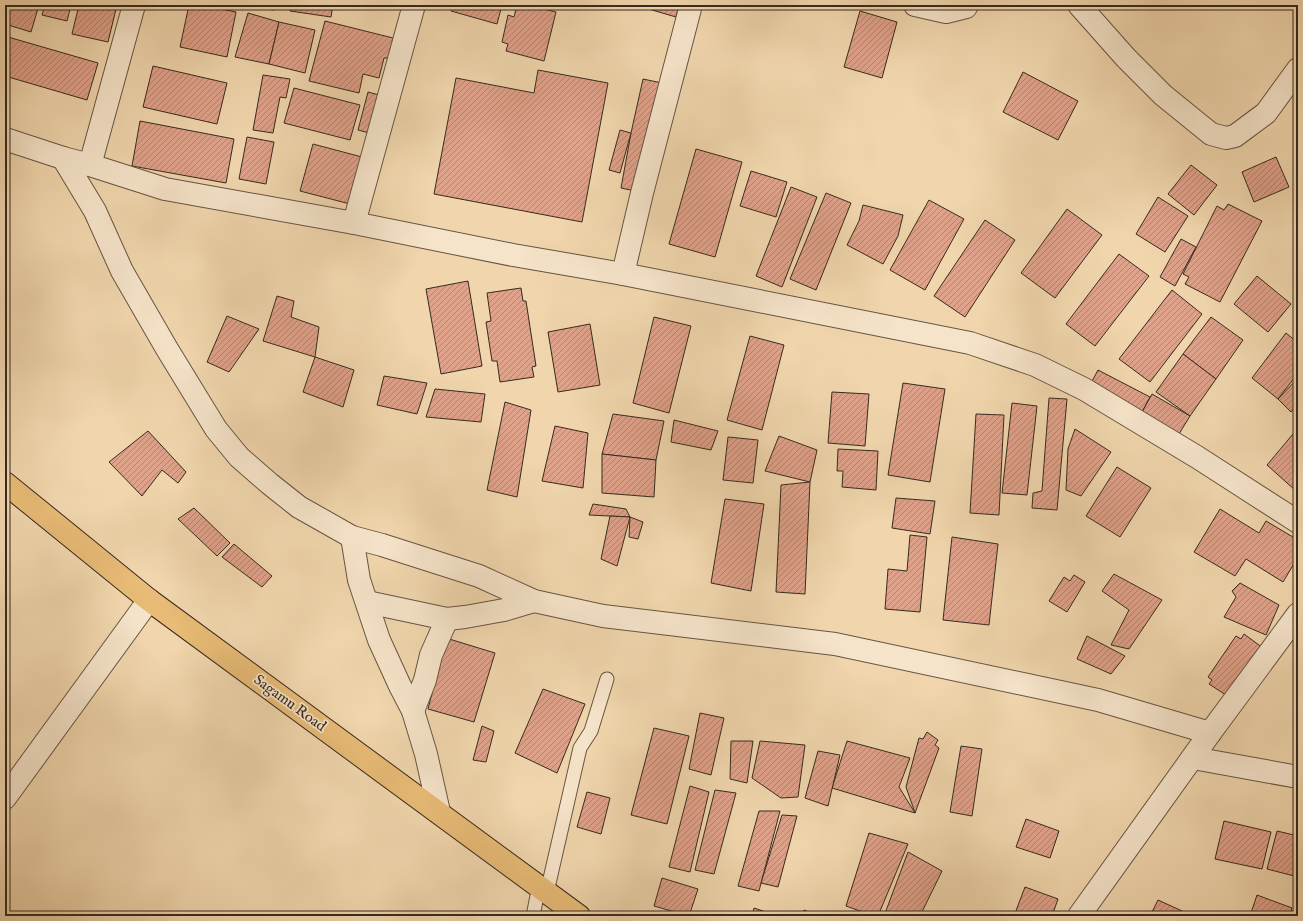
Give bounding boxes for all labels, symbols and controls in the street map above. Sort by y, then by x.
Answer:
street label: Sagamu Road [250,670,331,736]

